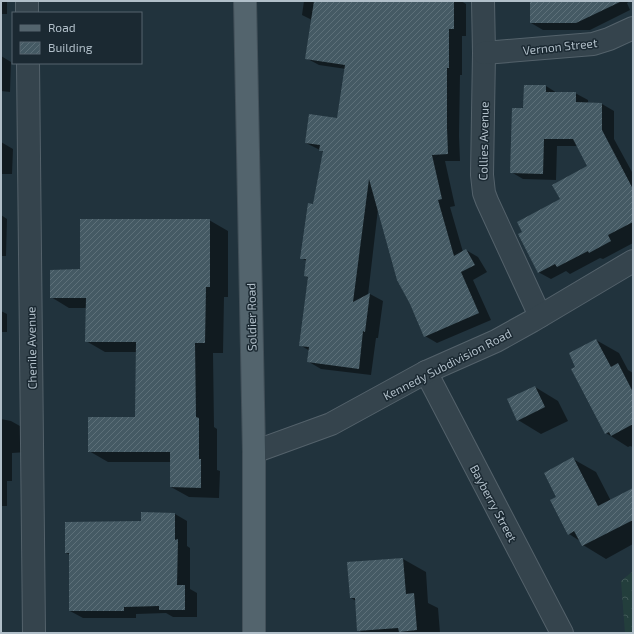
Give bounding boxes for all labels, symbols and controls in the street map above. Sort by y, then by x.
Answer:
legend [12,12,142,64]
text: Road [48,20,76,34]
street label: Vernon Street [522,35,598,57]
text: Building [48,40,93,54]
street label: Collies Avenue [475,101,491,181]
street label: Soldier Road [243,283,259,351]
street label: Chenile Avenue [23,306,39,390]
street label: Kennedy Subdivision Road [380,325,514,403]
street label: Bayberry Street [468,462,520,544]

